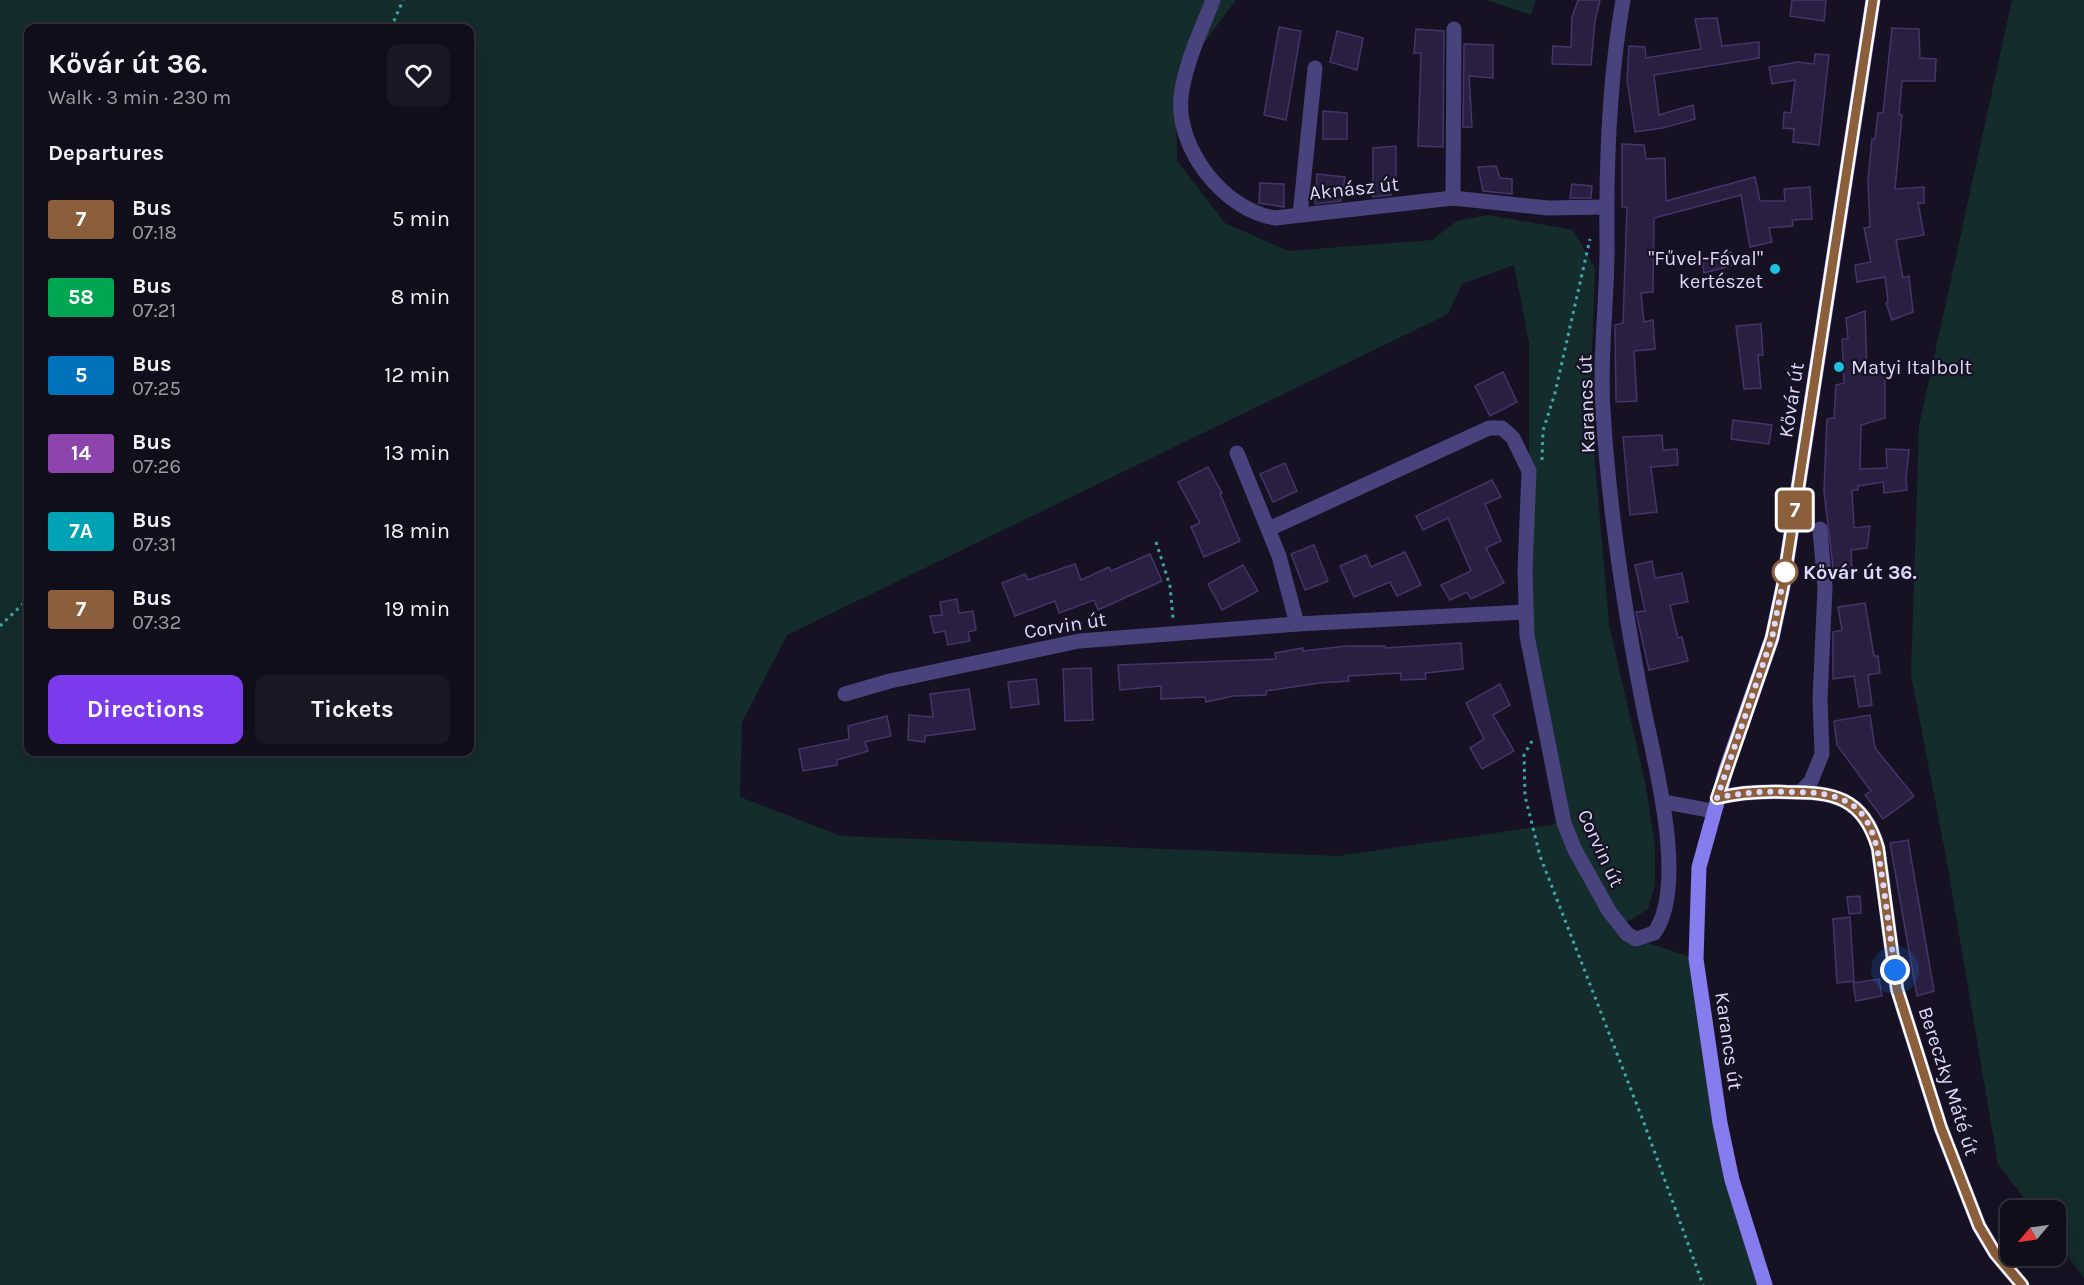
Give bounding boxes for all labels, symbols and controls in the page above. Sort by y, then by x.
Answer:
button: heart [387,44,450,107]
text: Kővár út 36. [48,47,207,80]
text: Walk · 3 min · 230 m [48,86,231,109]
text: Departures [48,140,164,166]
street label: Aknász út [1308,172,1401,205]
text: Bus [132,195,172,221]
text: 5 min [392,206,450,232]
text: 7 [76,207,86,231]
text: 07:18 [132,221,177,244]
place label: "Fűvel-Fával" kertészet [1648,247,1763,293]
marker: "Fűvel-Fával" kertészet [1768,262,1782,276]
text: Bus [132,273,172,299]
text: 8 min [391,284,450,310]
text: 58 [68,285,94,309]
text: 07:21 [132,299,176,322]
text: Bus [132,351,172,377]
street label: Karancs út [1573,354,1600,454]
place label: Matyi Italbolt [1851,356,1973,379]
street label: Kővár út [1774,360,1809,439]
marker: Matyi Italbolt [1832,360,1846,374]
text: 12 min [384,362,450,388]
text: 5 [75,363,87,387]
text: 07:25 [132,377,181,400]
text: Bus [132,429,172,455]
text: 13 min [384,440,450,466]
text: 14 [71,441,91,465]
text: 07:26 [132,455,181,478]
line badge: 7 [1776,490,1814,530]
text: 7 [1790,498,1800,522]
text: Bus [132,507,172,533]
text: 18 min [384,518,450,544]
text: 7A [69,519,93,543]
text: 07:31 [132,533,176,556]
marker: Kővár út 36. [1772,559,1798,585]
place label: Kővár út 36. [1803,561,1917,584]
text: Bus [132,585,172,611]
text: 19 min [384,596,450,622]
text: 7 [76,597,86,621]
street label: Corvin út [1022,608,1108,643]
text: 07:32 [132,611,181,634]
button: Directions [48,675,243,744]
button: Tickets [255,675,450,744]
street label: Corvin út [1573,806,1629,891]
your location [1880,955,1910,985]
street label: Karancs út [1710,991,1747,1092]
street label: Bereczky Máté út [1914,1004,1984,1159]
north arrow [2000,1200,2066,1266]
map controls [2000,1200,2066,1266]

